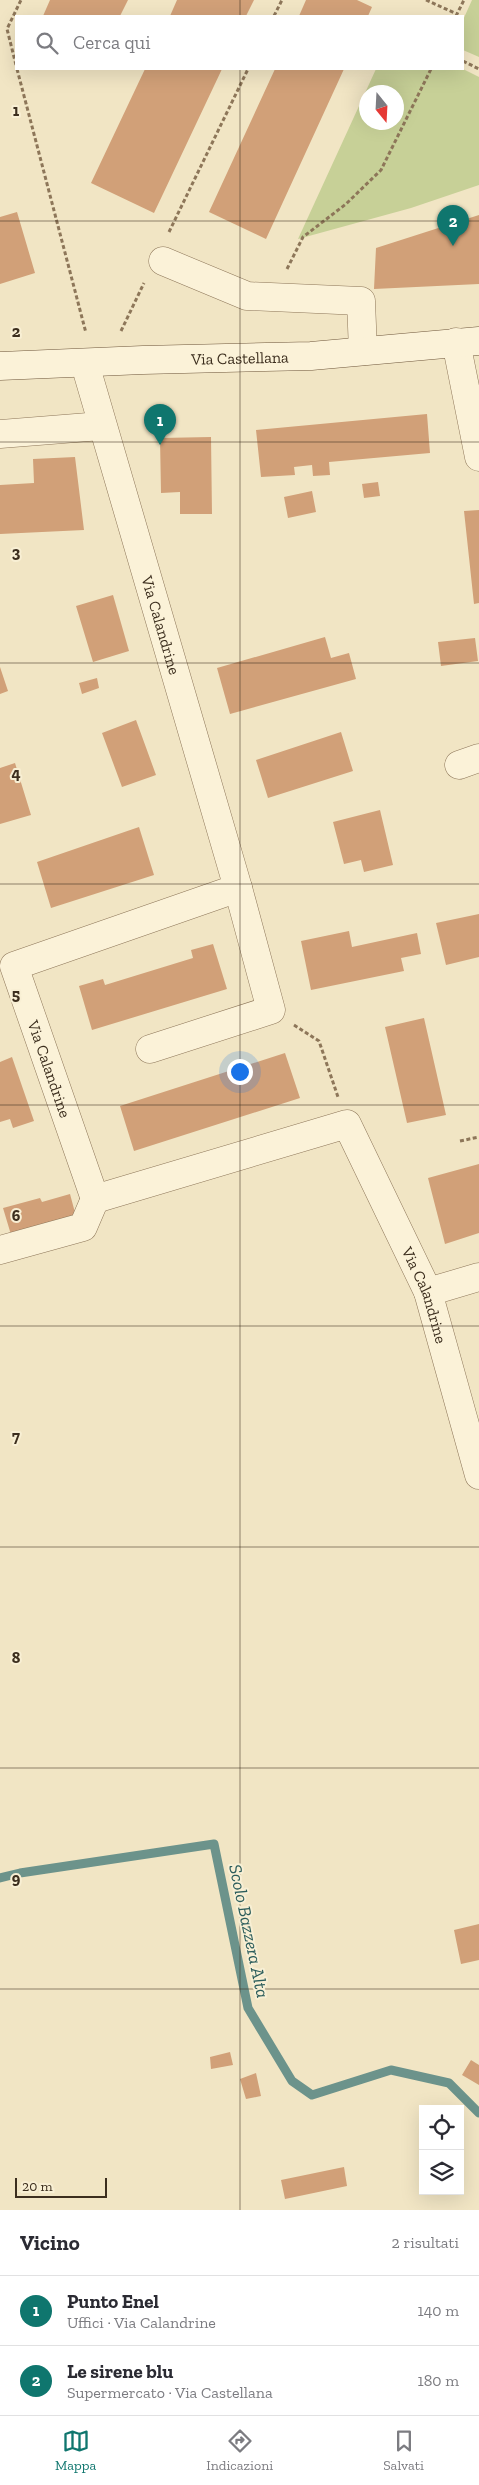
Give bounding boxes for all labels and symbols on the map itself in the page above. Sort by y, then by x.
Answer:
north arrow [359,85,404,130]
text: 1 [13,101,20,120]
pin: 2 [437,205,469,246]
text: 2 [12,322,21,341]
street label: Via Castellana [190,348,289,369]
pin: 1 [144,404,176,445]
text: 3 [12,543,21,562]
street label: Via Calandrine [137,573,184,677]
text: 4 [11,764,21,783]
text: 5 [12,985,20,1004]
street label: Via Calandrine [23,1017,75,1120]
your location [227,1059,253,1085]
text: 6 [12,1206,21,1225]
street label: Via Calandrine [397,1243,451,1346]
text: 7 [12,1427,20,1446]
text: 8 [12,1648,21,1667]
water label: Scolo Bazzera Alta [224,1862,274,2000]
text: 9 [12,1869,21,1888]
scale bar [15,2175,108,2198]

